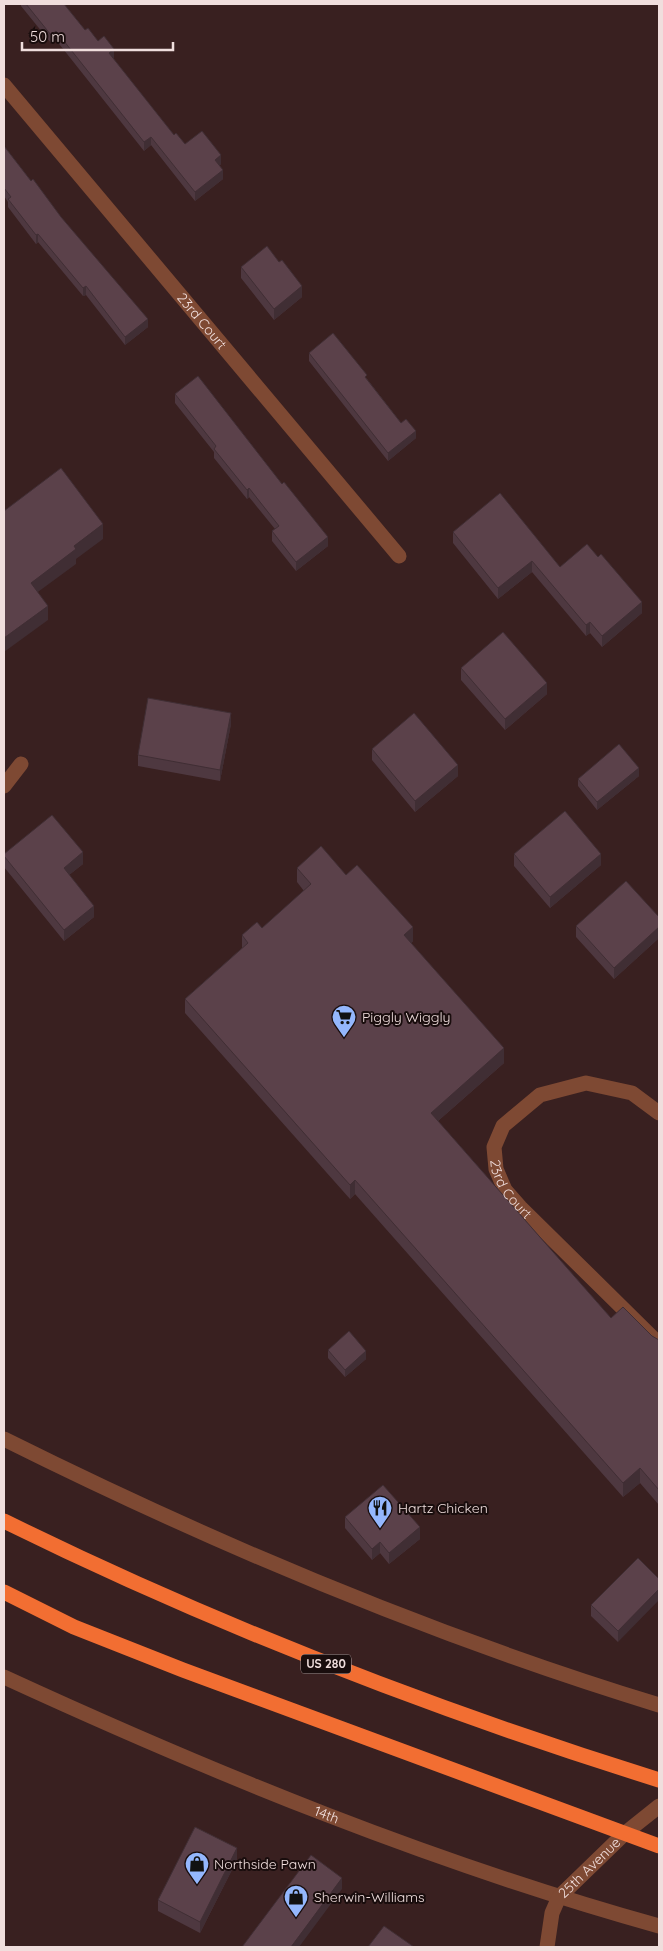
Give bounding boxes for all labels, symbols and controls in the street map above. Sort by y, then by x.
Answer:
scale bar [22,20,174,52]
text: 50 m [30,27,65,46]
street label: 23rd Court [173,289,231,353]
supermarket icon: Piggly Wiggly [331,1004,357,1038]
place label: Piggly Wiggly [362,1008,451,1026]
street label: 23rd Court [486,1159,536,1223]
restaurant icon: Hartz Chicken [367,1495,393,1529]
place label: Hartz Chicken [398,1499,488,1517]
road number: US 280 [301,1655,351,1674]
street label: 14th [312,1802,342,1828]
street label: 25th Avenue [554,1833,624,1902]
shop icon: Northside Pawn [184,1851,210,1885]
place label: Northside Pawn [214,1855,316,1873]
shop icon: Sherwin-Williams [283,1884,309,1918]
place label: Sherwin-Williams [314,1888,425,1906]

